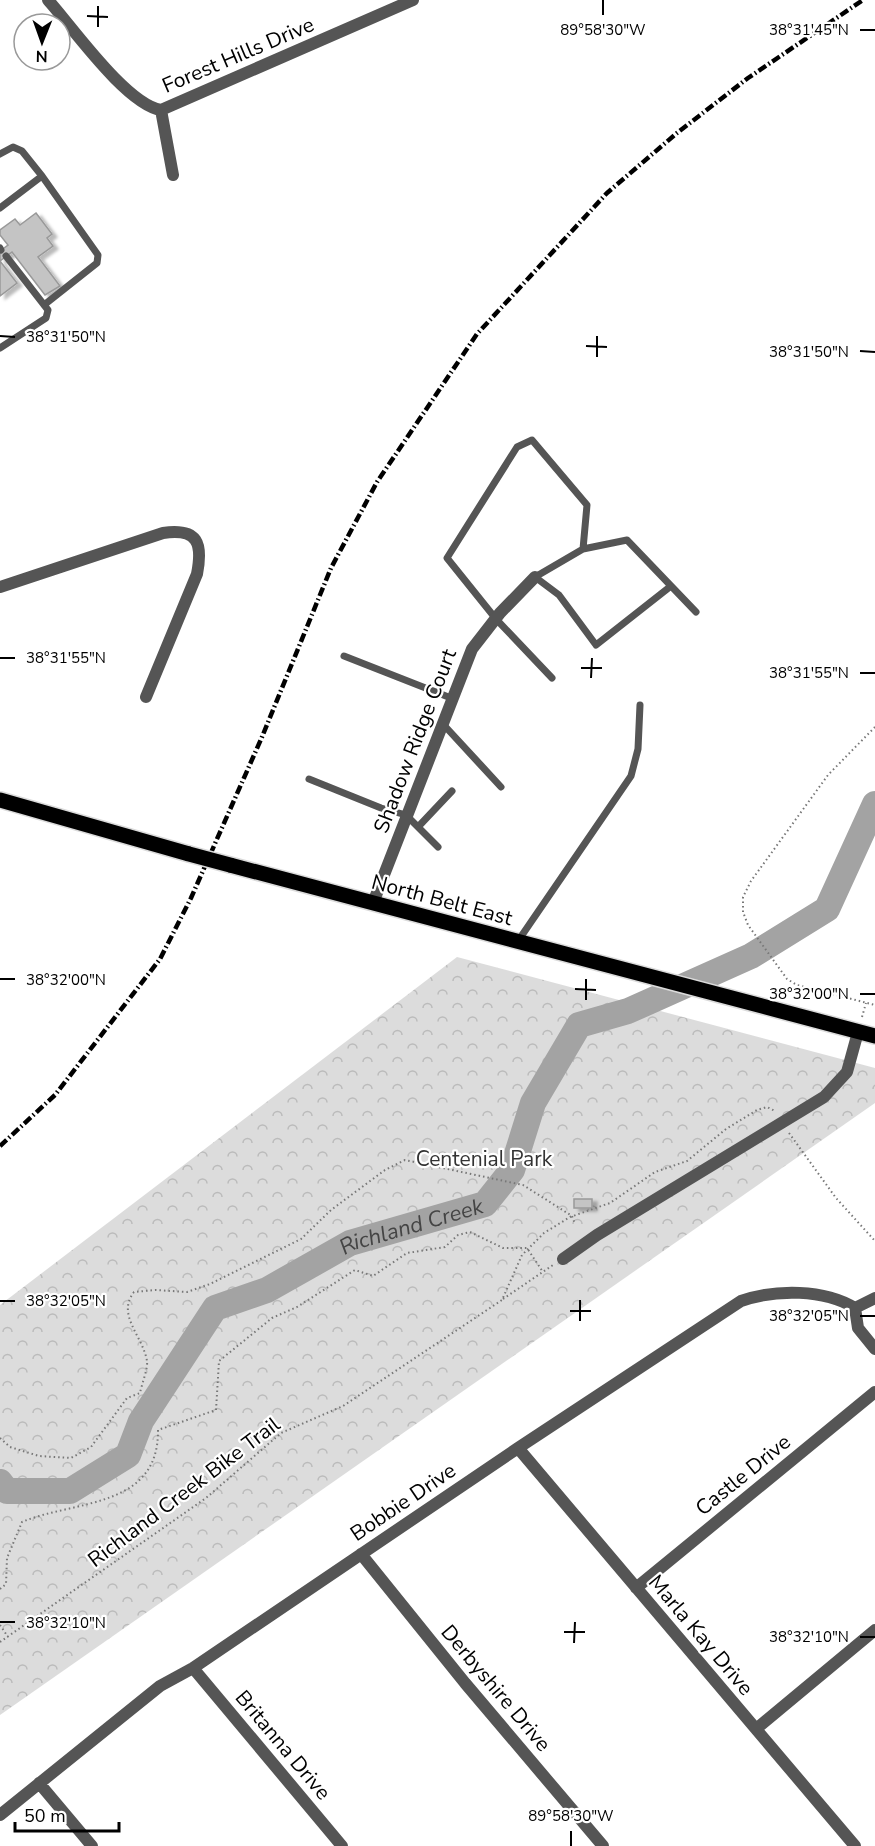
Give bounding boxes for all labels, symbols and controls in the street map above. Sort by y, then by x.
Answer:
street label: Forest Hills Drive [158,10,318,100]
north arrow [12,12,72,72]
text: 89°58'30"W [560,20,646,40]
text: 38°31'45"N [769,20,849,40]
text: N [36,45,48,67]
text: 38°31'50"N [26,327,106,347]
text: 38°31'50"N [769,342,849,362]
street label: Shadow Ridge Court [367,644,463,837]
text: 38°31'55"N [26,648,106,668]
text: 38°31'55"N [769,663,849,683]
street label: North Belt East [369,868,516,932]
text: 38°32'00"N [26,970,106,990]
text: 38°32'00"N [769,984,849,1004]
park label: Centenial Park [416,1145,553,1173]
water label: Richland Creek [334,1191,488,1262]
text: 38°32'05"N [26,1291,106,1311]
text: 38°32'05"N [769,1306,849,1326]
street label: Richland Creek Bike Trail [82,1410,286,1574]
street label: Castle Drive [690,1428,796,1522]
street label: Bobbie Drive [345,1456,461,1548]
street label: Marla Kay Drive [642,1569,760,1701]
text: 38°32'10"N [26,1613,106,1633]
street label: Derbyshire Drive [435,1619,557,1757]
text: 38°32'10"N [769,1627,849,1647]
street label: Britanna Drive [229,1684,337,1806]
scale bar [15,1795,118,1833]
text: 50 m [24,1804,66,1828]
text: 89°58'30"W [528,1806,614,1826]

